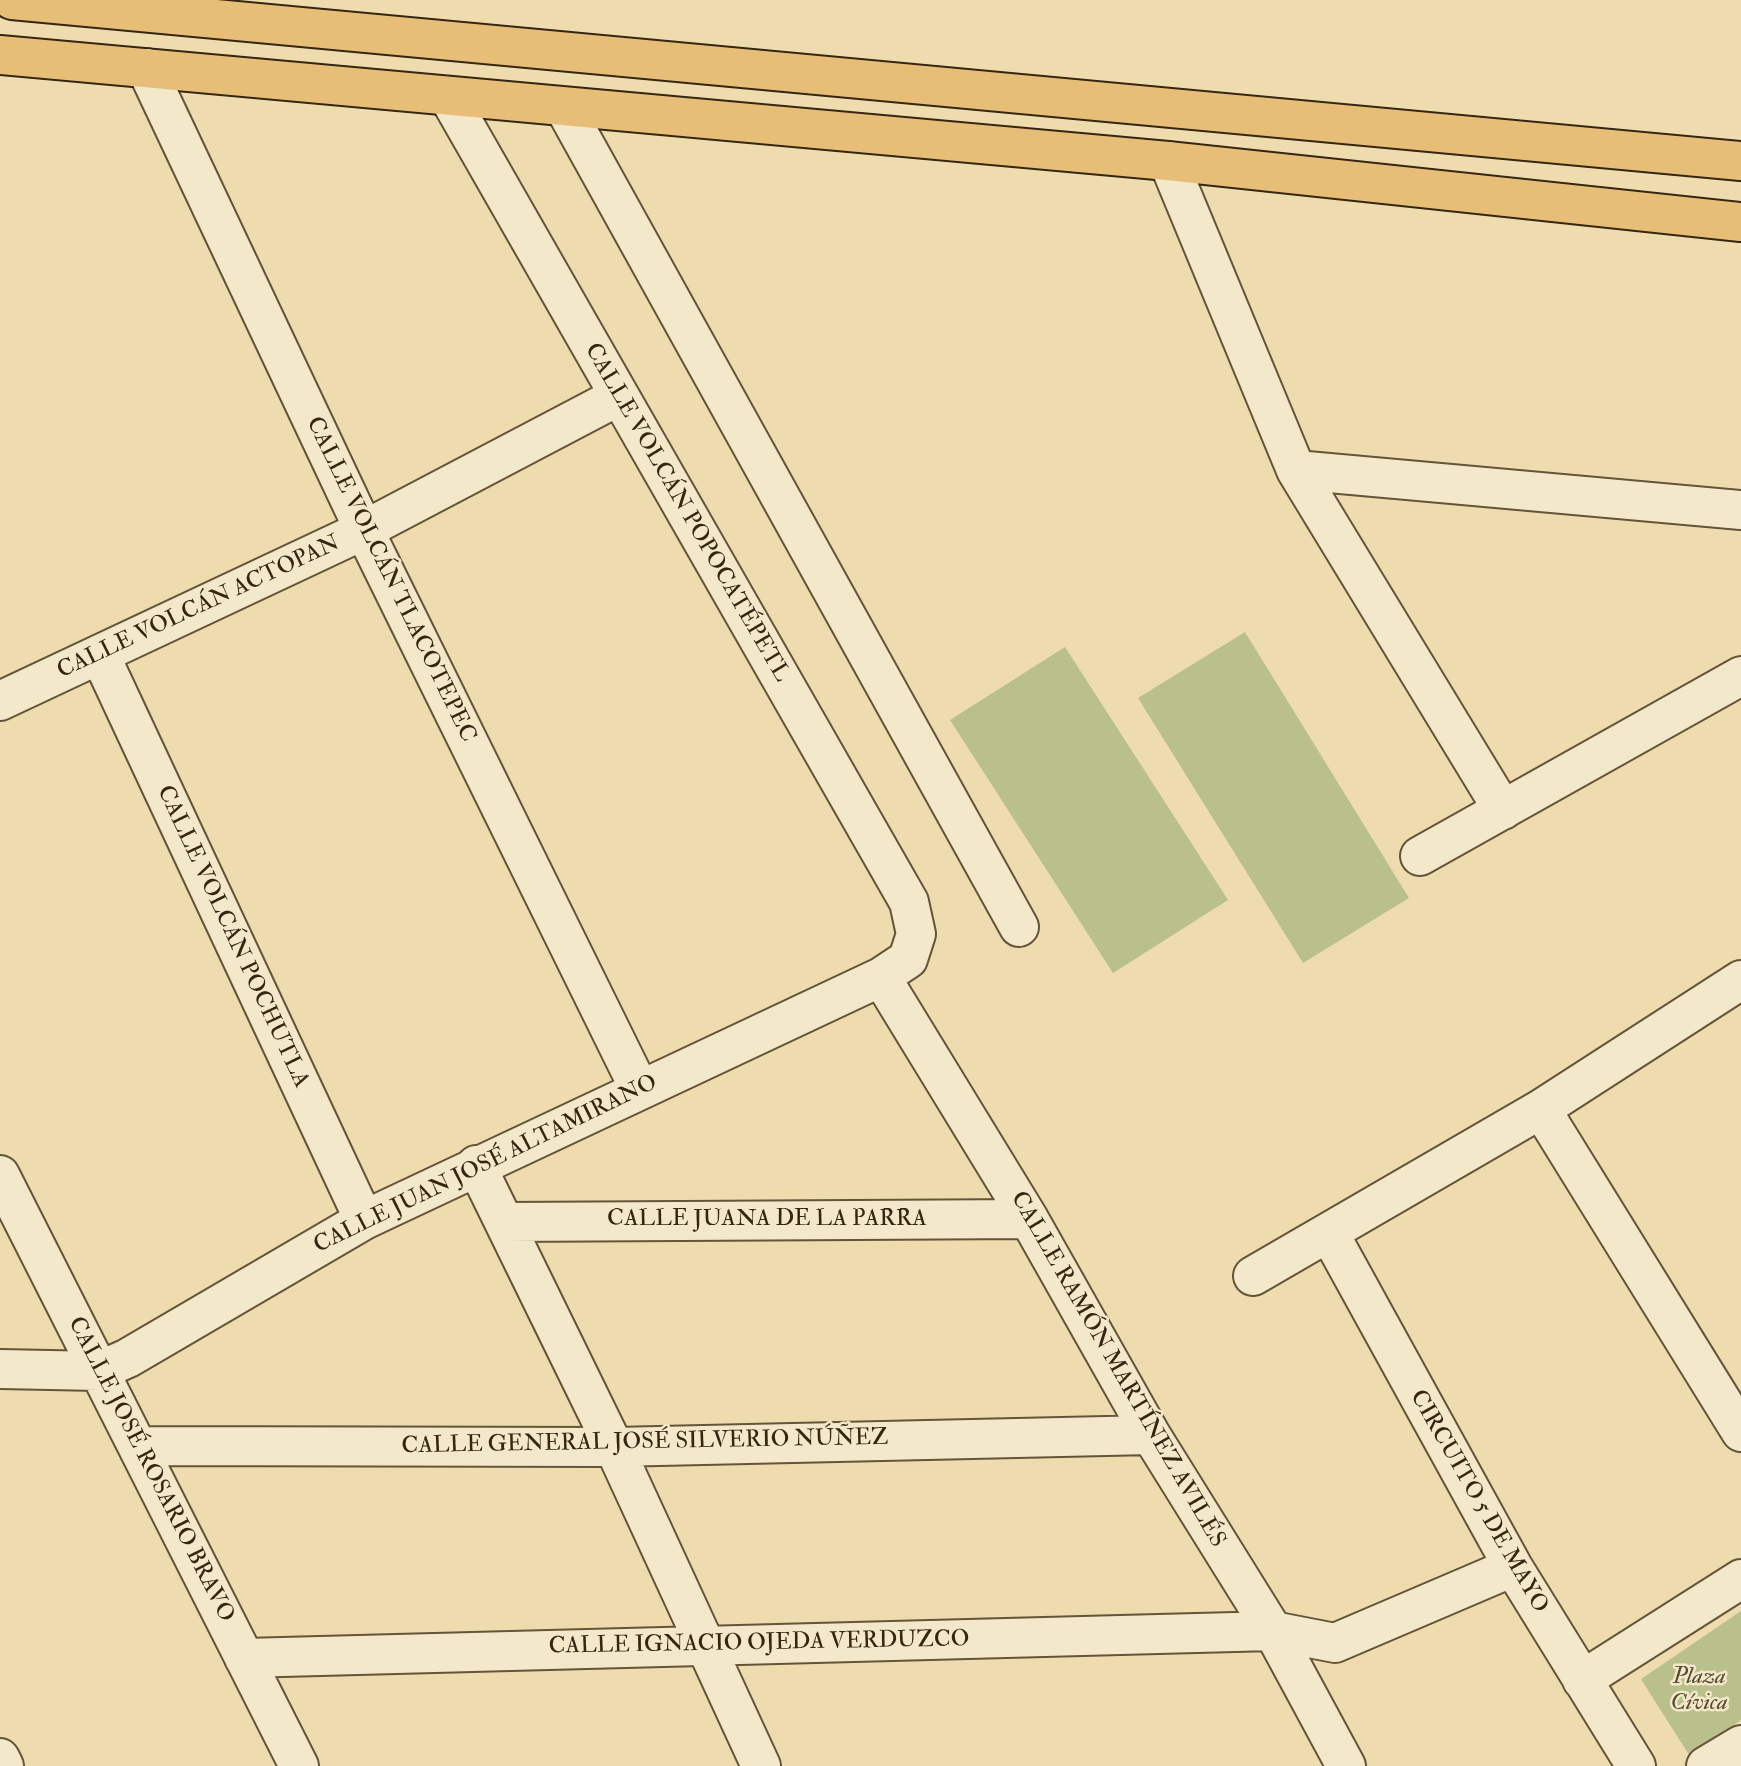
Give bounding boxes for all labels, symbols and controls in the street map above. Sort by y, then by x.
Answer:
street label: CALLE VOLCÁN POPOCATÉPETL [577,339,795,687]
street label: CALLE VOLCÁN TLACOTEPEC [299,413,481,747]
street label: CALLE VOLCÁN ACTOPAN [53,530,345,686]
street label: CALLE VOLCÁN POCHUTLA [150,782,314,1092]
street label: CALLE JUAN JOSÉ ALTAMIRANO [310,1070,662,1260]
street label: CALLE RAMÓN MARTÍNEZ AVILÉS [1003,1187,1231,1553]
street label: CALLE JUANA DE LA PARRA [607,1206,927,1234]
street label: CALLE JOSÉ ROSARIO BRAVO [61,1313,239,1627]
street label: CIRCUITO 5 DE MAYO [1403,1386,1553,1618]
street label: CALLE GENERAL JOSÉ SILVERIO NÚÑEZ [401,1425,889,1461]
street label: CALLE IGNACIO OJEDA VERDUZCO [548,1627,970,1661]
park label: Plaza Cívica [1670,1664,1728,1718]

